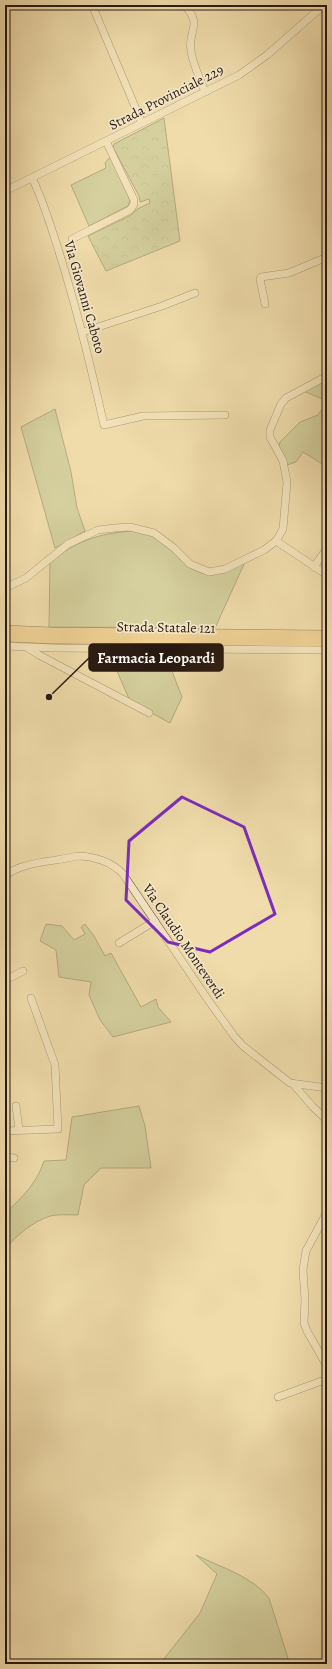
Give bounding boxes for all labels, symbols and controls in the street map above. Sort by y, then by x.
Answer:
street label: Strada Provinciale 229 [106,60,227,135]
street label: Via Giovanni Caboto [59,238,110,356]
street label: Strada Statale 121 [116,617,216,638]
callout: Farmacia Leopardi [89,644,223,671]
text: Farmacia Leopardi [97,648,215,668]
street label: Via Claudio Monteverdi [137,879,229,1003]

